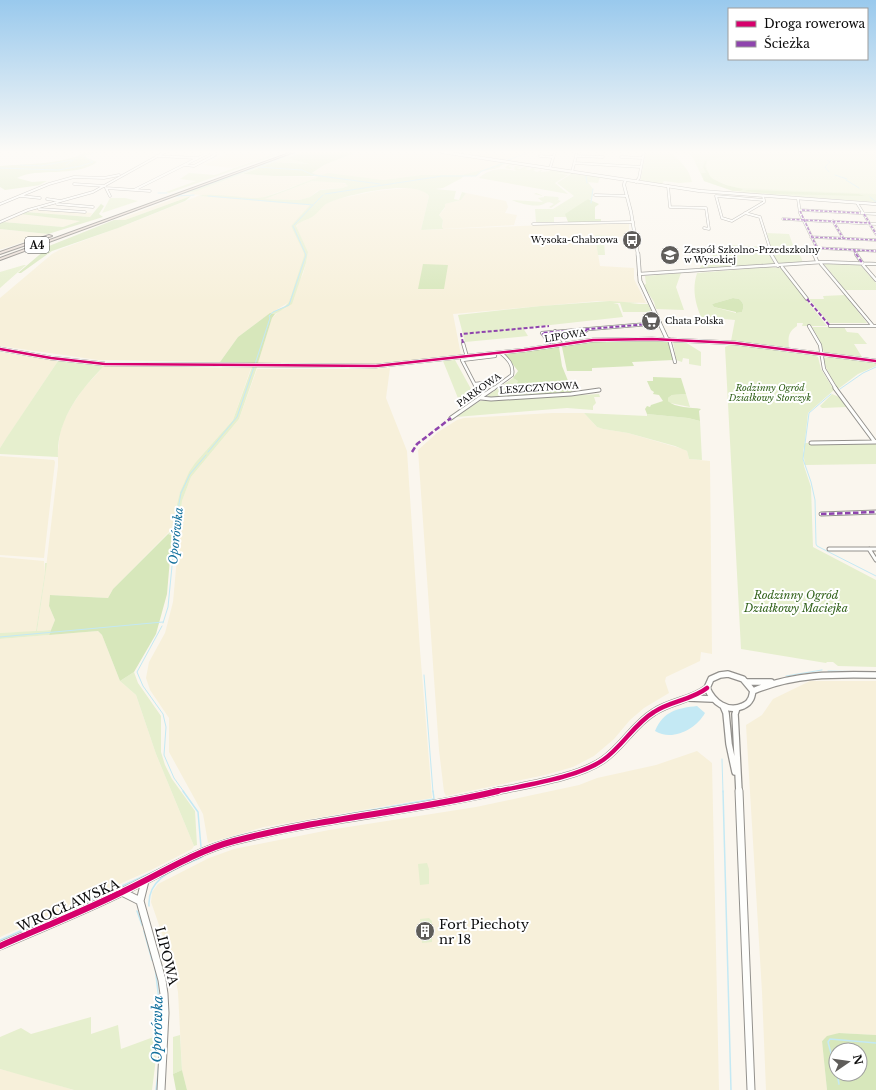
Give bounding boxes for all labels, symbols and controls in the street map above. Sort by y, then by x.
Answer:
legend [728,8,868,60]
text: Droga rowerowa [764,16,866,31]
text: Ścieżka [764,35,810,51]
bus stop icon: Wysoka-Chabrowa [621,229,643,251]
place label: Wysoka-Chabrowa [530,234,618,245]
road number: A4 [25,237,49,253]
school or university icon: Zespół Szkolno-Przedszkolny w Wysokiej [659,244,681,266]
place label: Zespół Szkolno-Przedszkolny w Wysokiej [684,244,821,265]
supermarket icon: Chata Polska [640,310,662,332]
place label: Chata Polska [665,315,724,326]
street label: LIPOWA [544,327,587,344]
street label: PARKOWA [454,370,504,409]
street label: LESZCZYNOWA [499,379,580,396]
park label: Rodzinny Ogród Działkowy Storczyk [728,382,812,403]
water label: Oporówka [165,506,186,565]
park label: Rodzinny Ogród Działkowy Maciejka [743,588,848,615]
street label: WROCŁAWSKA [13,875,123,936]
place label: Fort Piechoty nr 18 [439,916,530,948]
building icon: Fort Piechoty nr 18 [414,920,436,942]
street label: LIPOWA [151,925,182,988]
water label: Oporówka [147,995,167,1063]
north arrow [828,1042,868,1082]
text: N [850,1053,866,1067]

